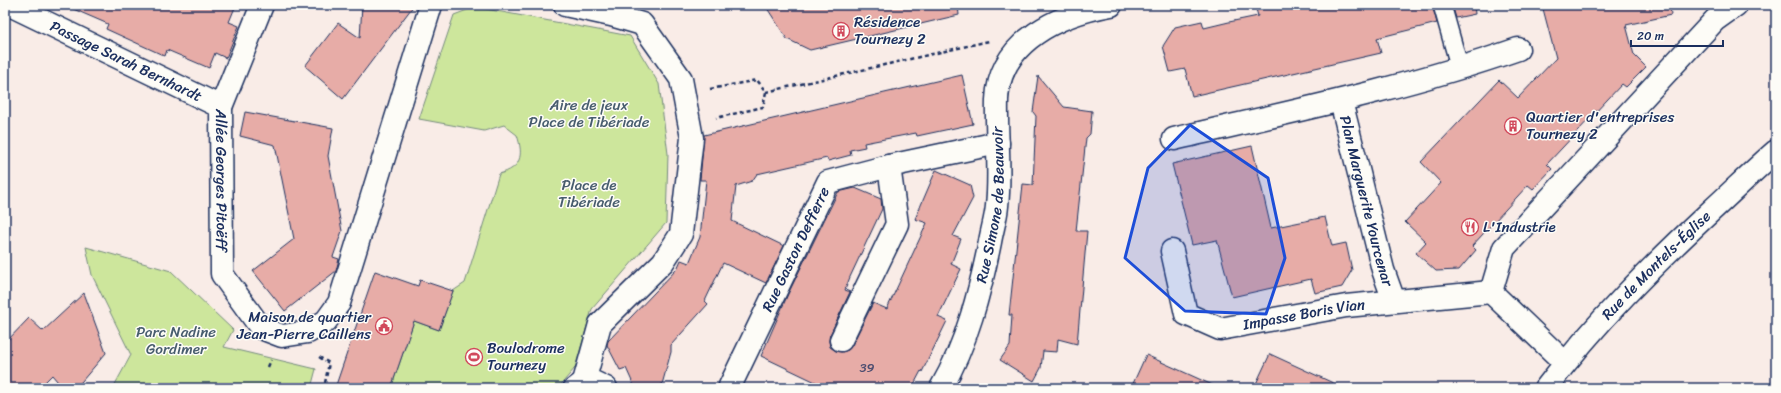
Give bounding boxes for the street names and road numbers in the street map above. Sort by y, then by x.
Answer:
street label: Passage Sarah Bernhardt [46,13,207,109]
street label: Allée Georges Pitoëff [208,108,235,254]
street label: Plan Marguerite Yourcenar [1332,113,1401,291]
street label: Rue Simone de Beauvoir [968,125,1012,286]
street label: Rue Gaston Defferre [755,182,837,316]
street label: Rue de Montels-Église [1595,204,1717,326]
street label: Impasse Boris Vian [1240,291,1366,338]

